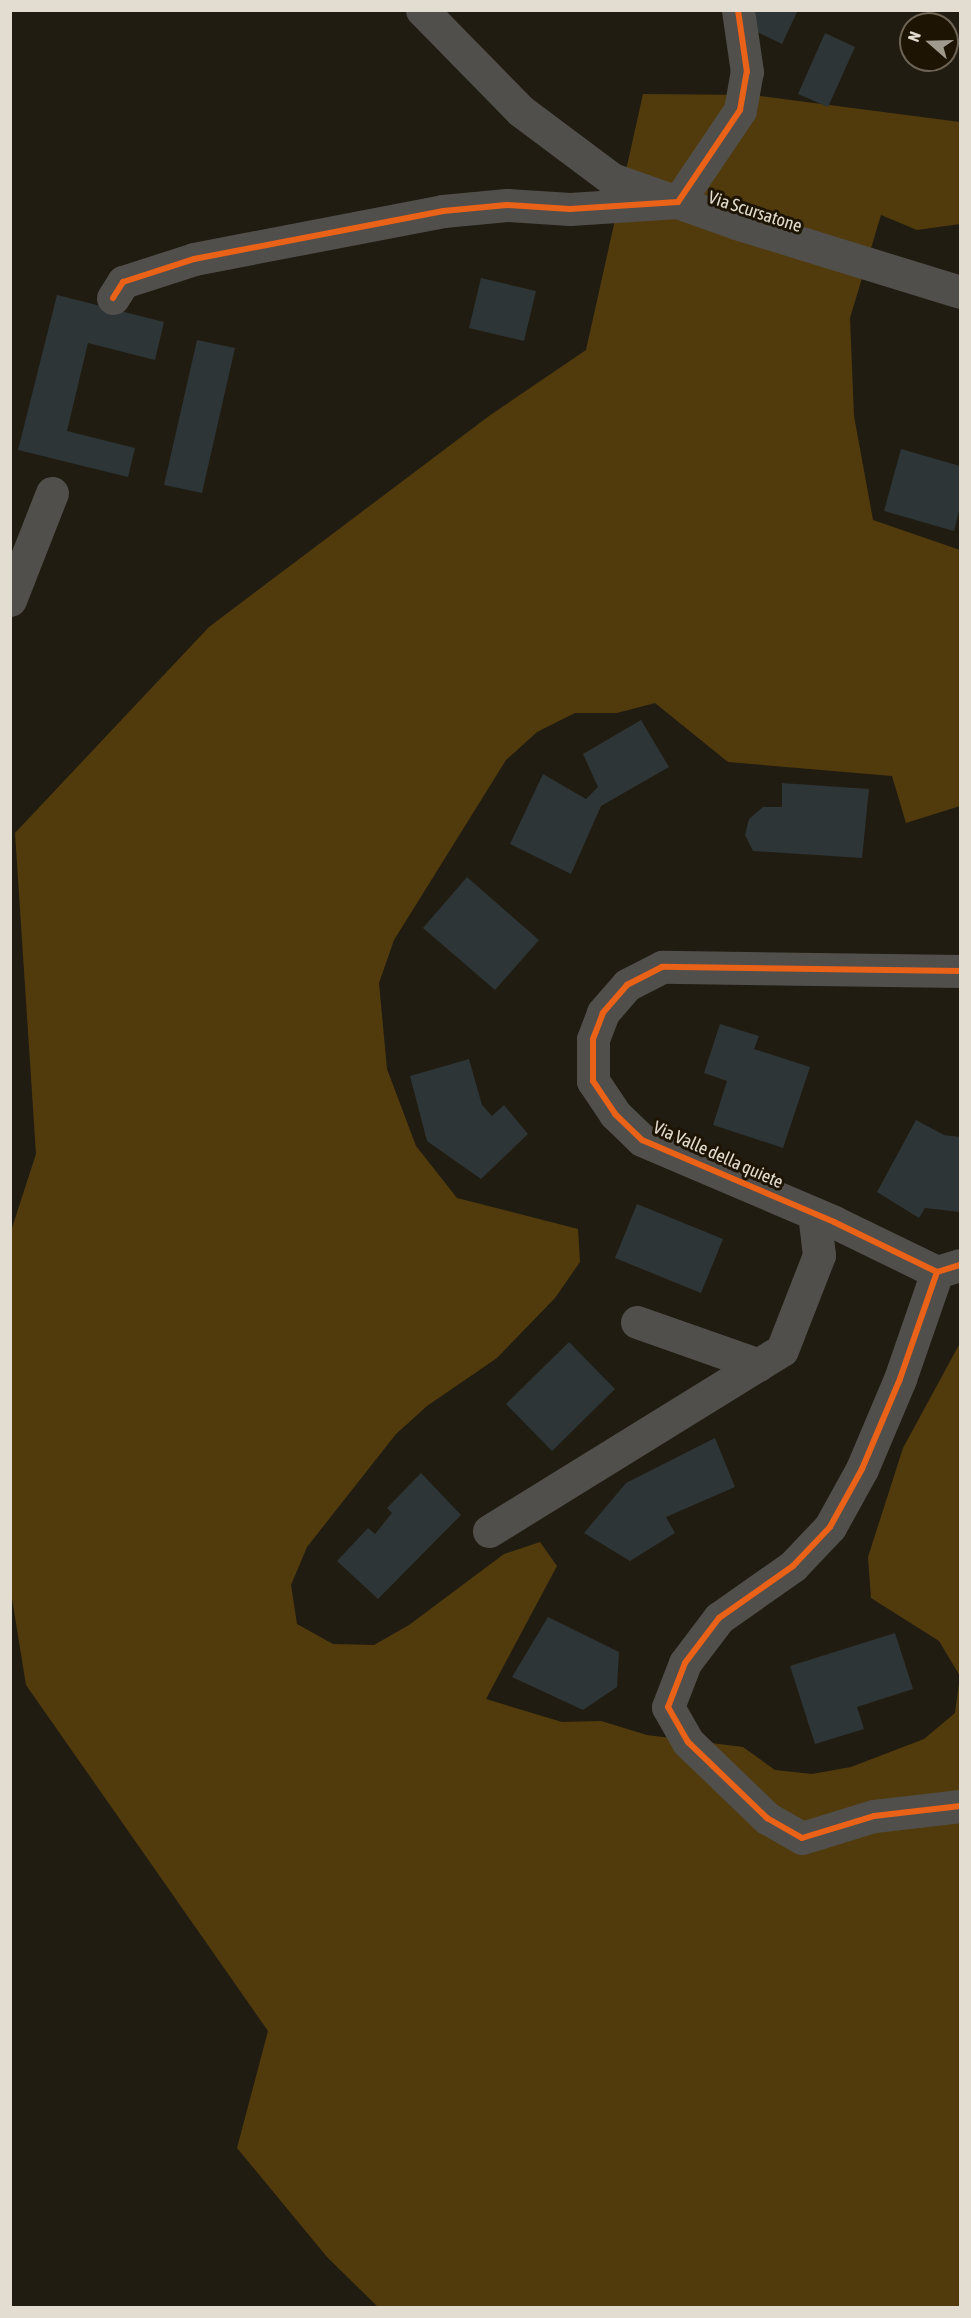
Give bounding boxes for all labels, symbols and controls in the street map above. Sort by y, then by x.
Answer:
north arrow [899,12,959,72]
text: N [904,29,924,44]
street label: Via Scursatone [705,187,805,237]
street label: Via Valle della quiete [650,1117,786,1193]

